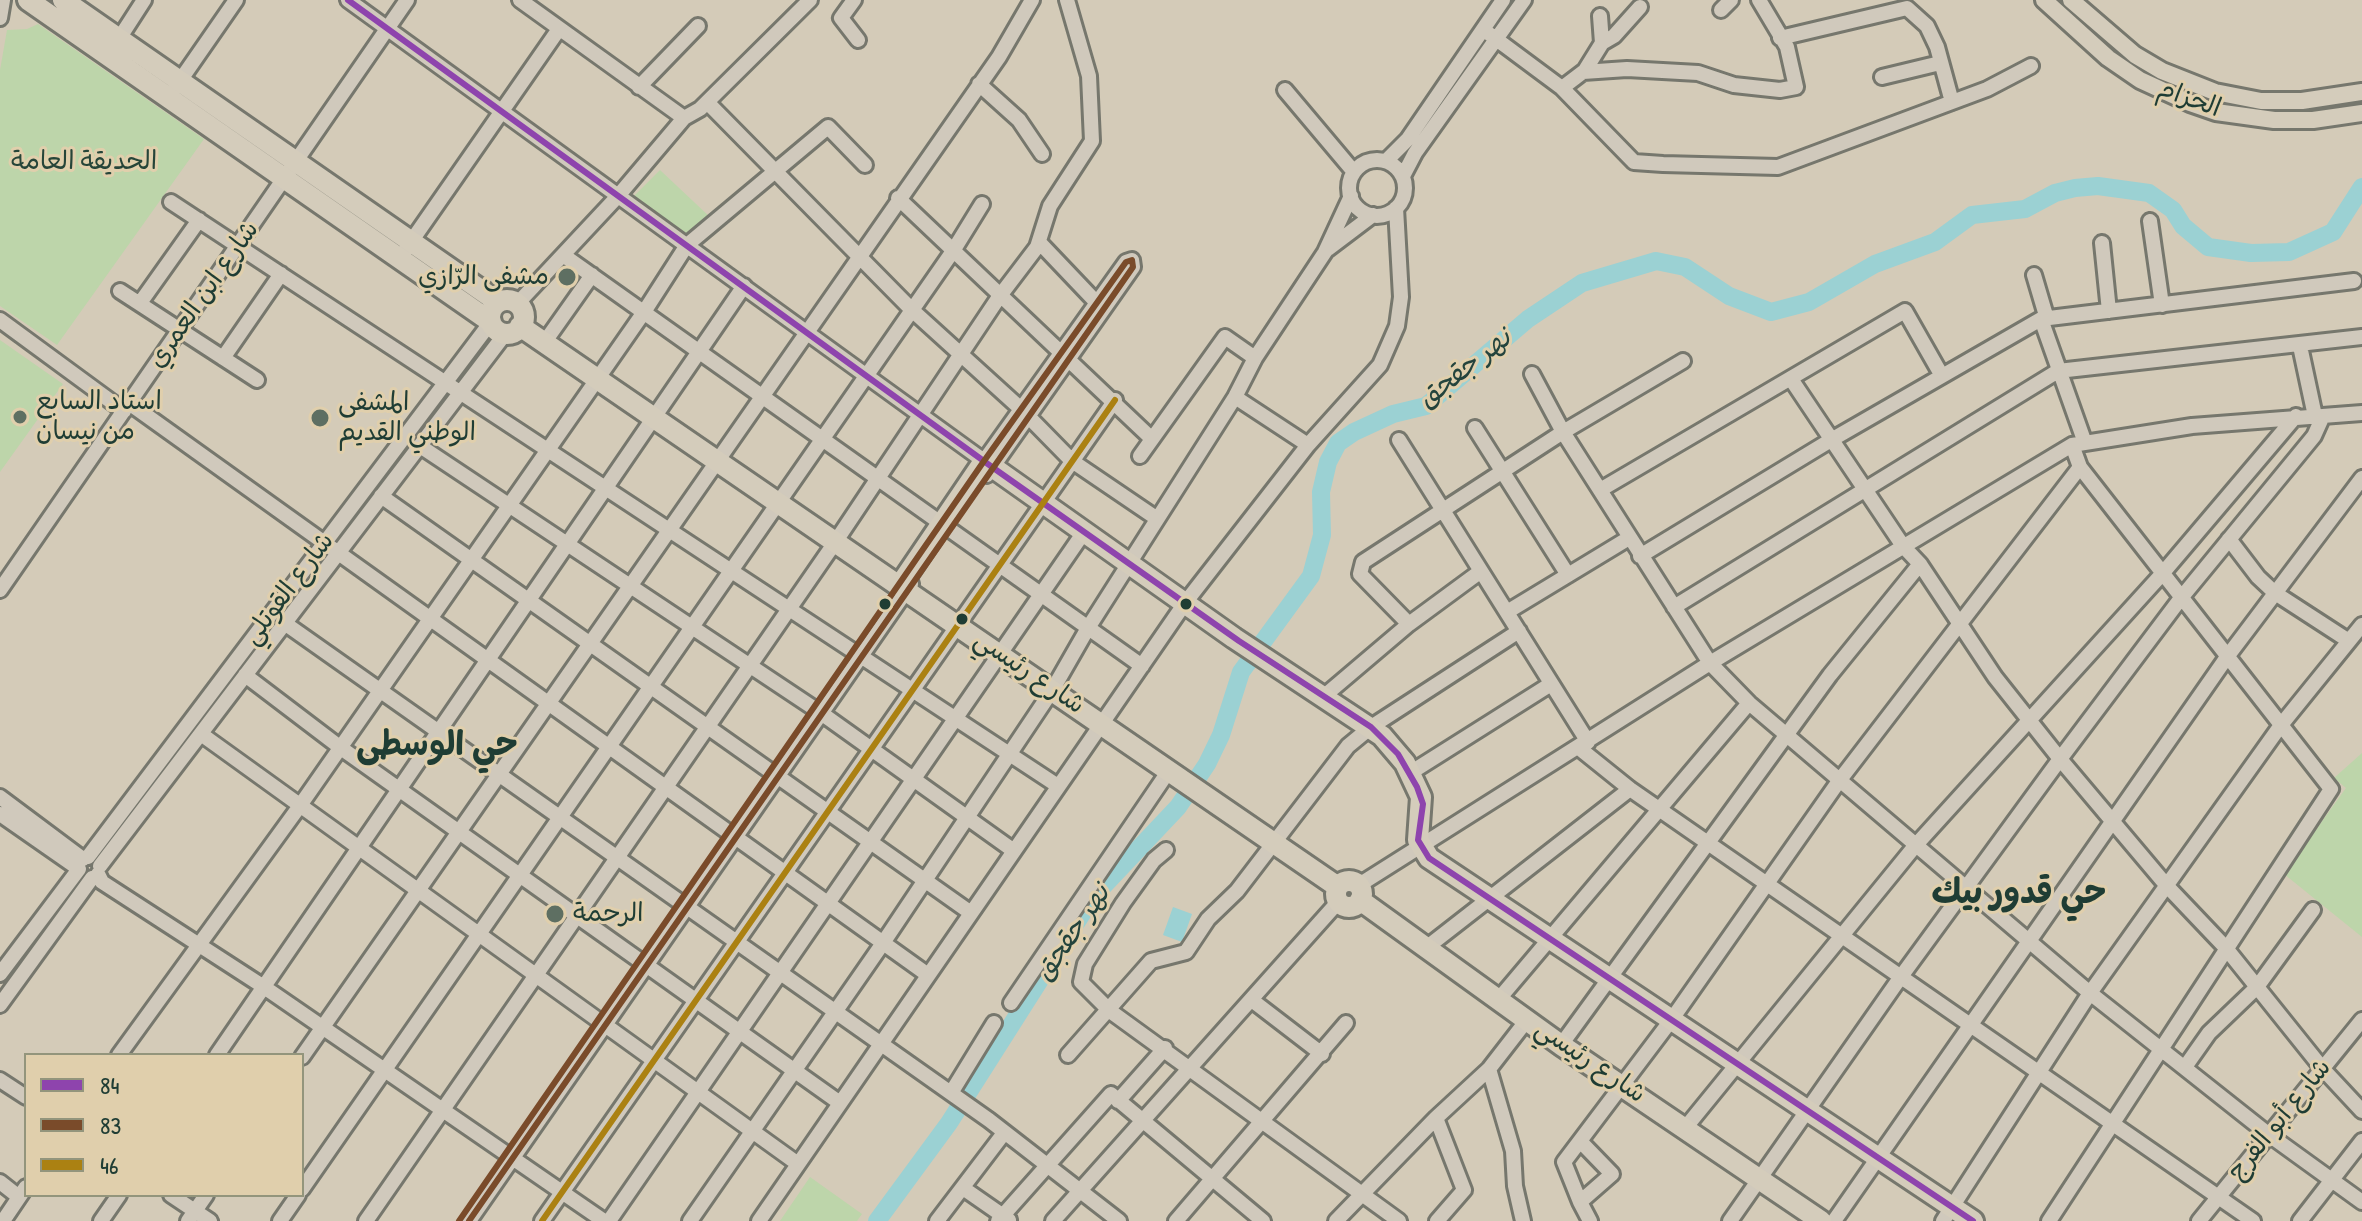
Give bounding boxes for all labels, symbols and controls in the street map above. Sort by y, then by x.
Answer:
street label: الحزام [2153,73,2225,125]
park label: الحديقة العامة [11,146,157,178]
street label: شارع ابن العمري [142,215,266,375]
place label: مشفى الرّازي [418,261,549,293]
marker: مشفى الرّازي [556,266,578,288]
water label: نهر جقجق [1411,322,1519,416]
place label: استاد السابع من نيسان [36,386,162,448]
place label: المشفى الوطني القديم [338,387,476,448]
marker: المشفى الوطني القديم [309,407,331,429]
marker: استاد السابع من نيسان [11,408,29,426]
street label: شارع القوتلي [237,527,341,651]
unlabelled marker [877,596,893,612]
unlabelled marker [1178,596,1194,612]
unlabelled marker [954,611,970,627]
street label: شارع رئيسي [968,625,1090,721]
district label: حي الوسطى [356,726,518,766]
district label: حي قدور بيك [1932,874,2106,914]
water label: نهر جقجق [1028,878,1118,988]
place label: الرحمة [573,898,644,930]
marker: الرحمة [544,903,566,925]
street label: شارع رئيسي [1529,1014,1651,1110]
legend [24,1053,304,1197]
street label: شارع أبو الفرج [2222,1053,2338,1187]
text: 84 [100,1069,119,1101]
text: 83 [100,1109,121,1141]
text: 46 [100,1149,119,1181]

